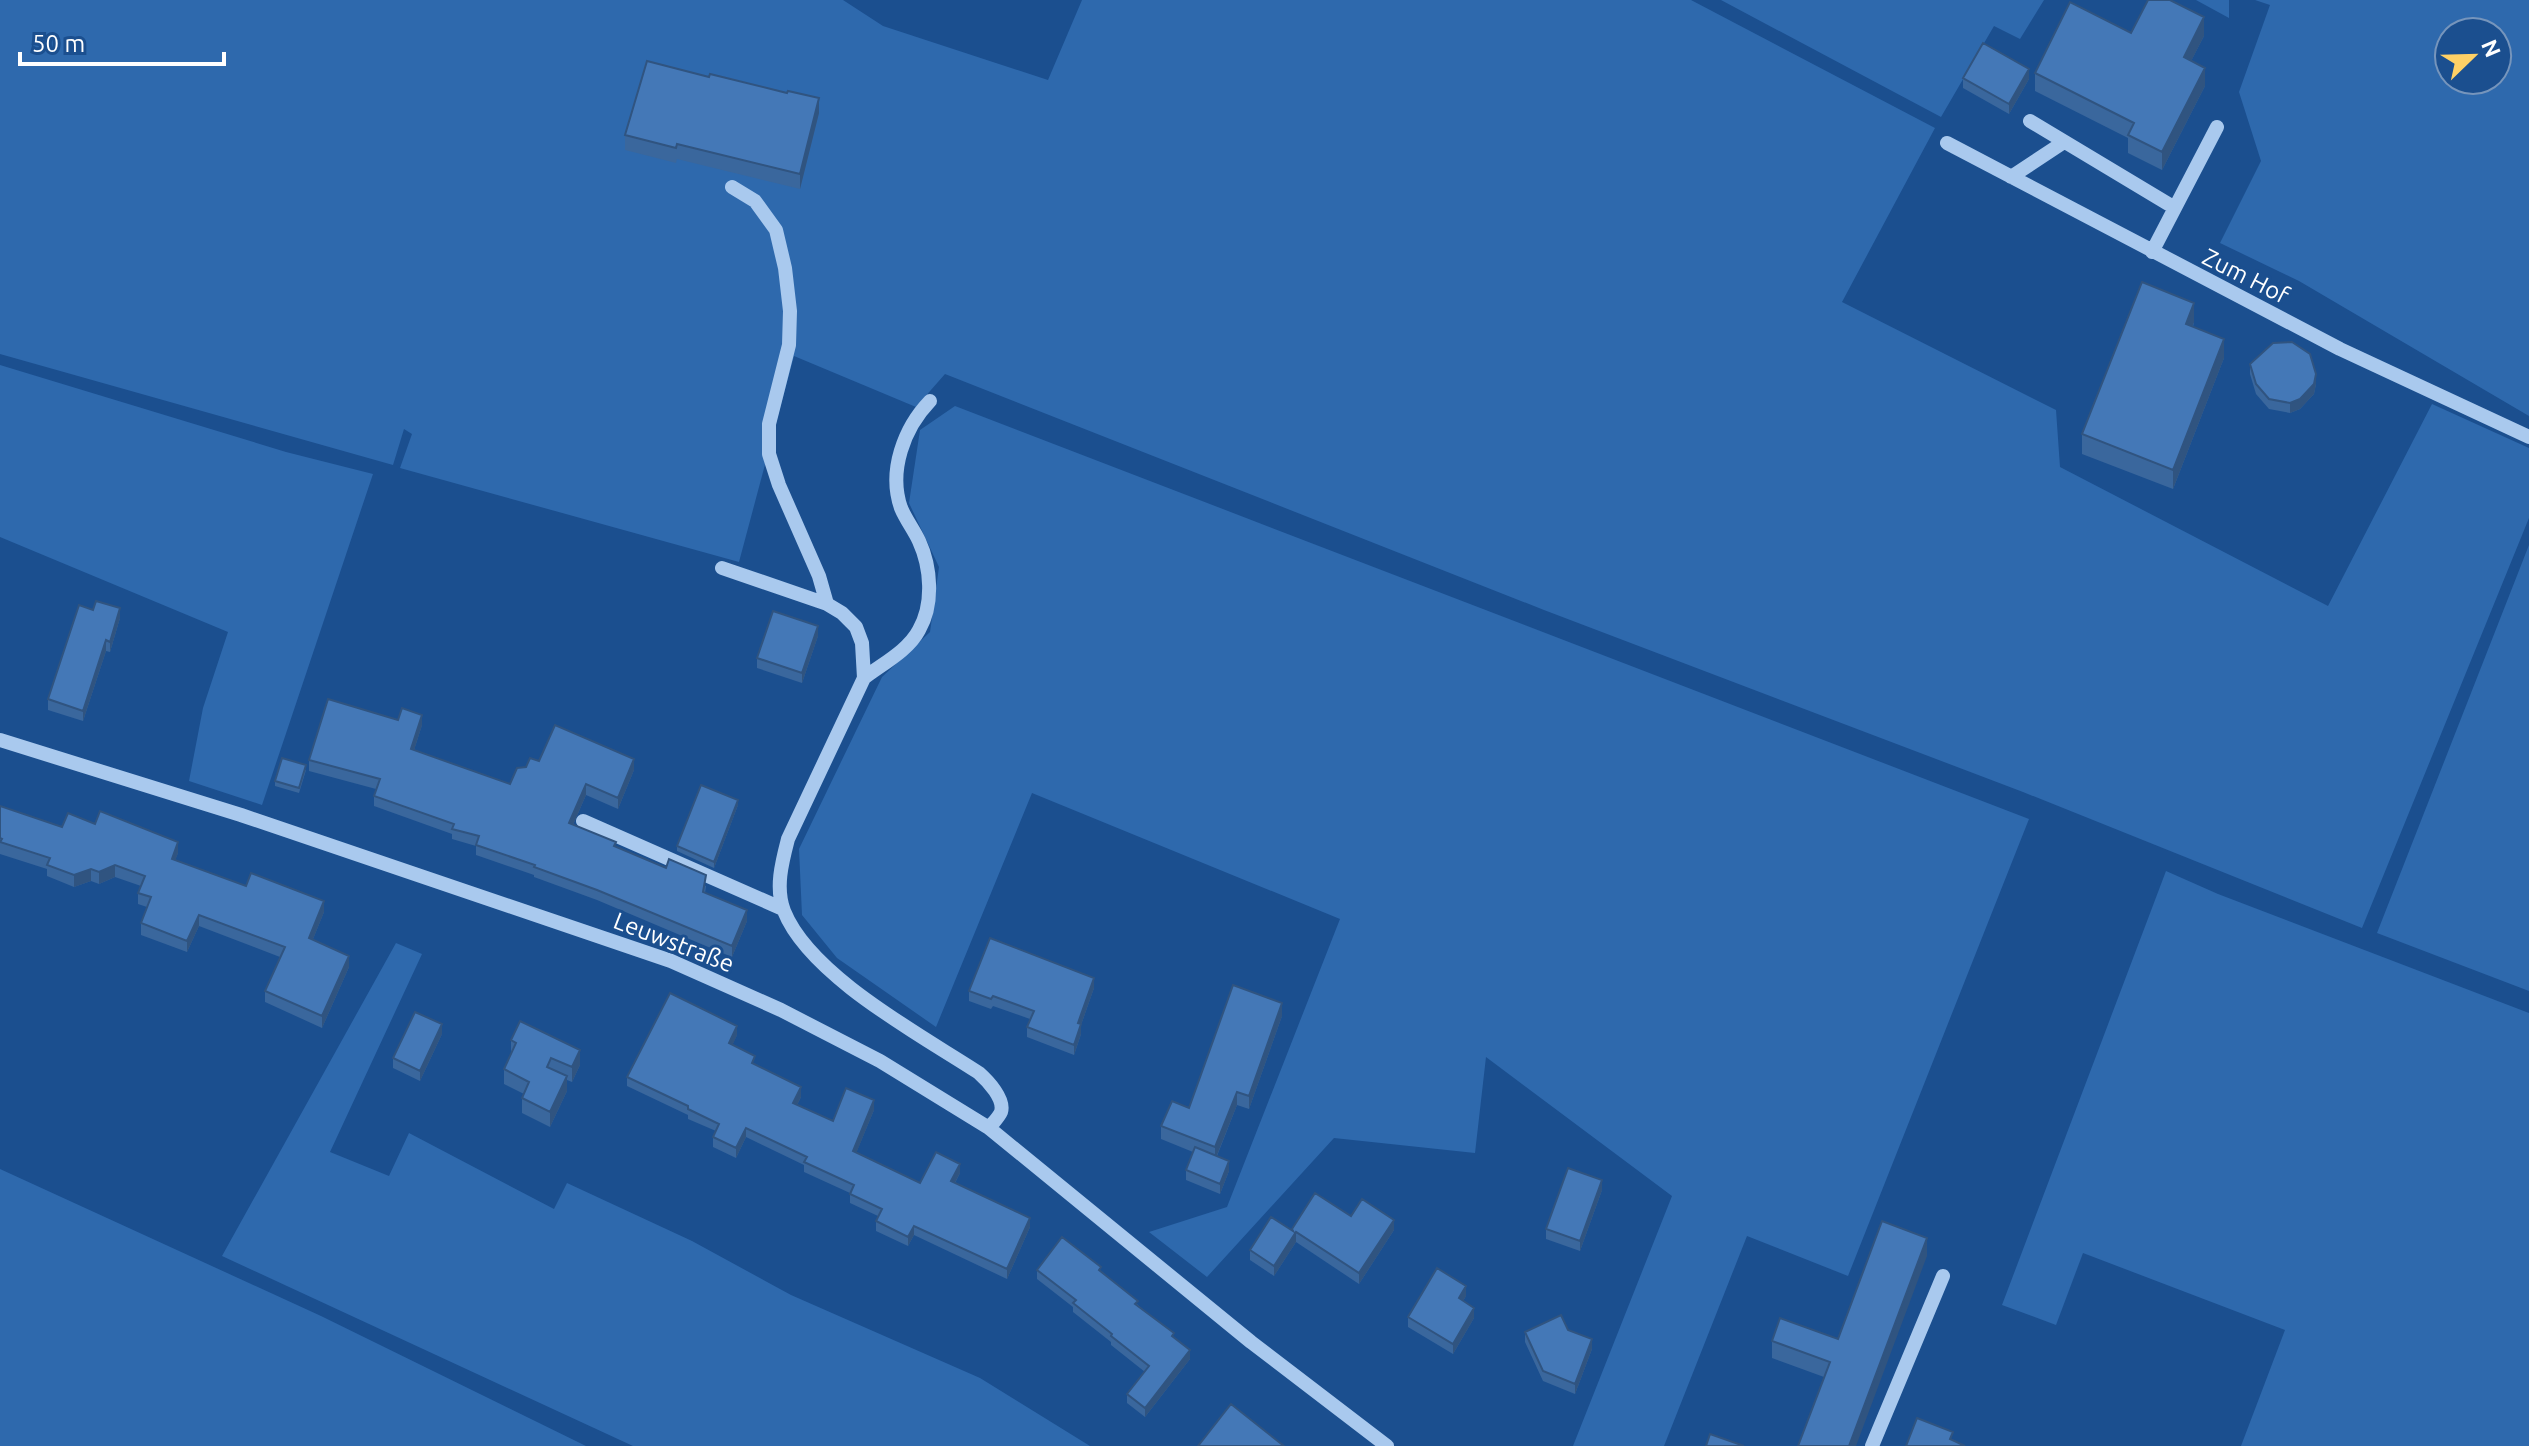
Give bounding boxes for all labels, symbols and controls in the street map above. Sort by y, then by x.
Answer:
scale bar [20,16,224,66]
north arrow [2433,16,2513,96]
text: 50 m [32,30,85,57]
text: N [2477,36,2507,60]
street label: Zum Hof [2198,243,2294,310]
street label: Leuwstraße [610,907,738,977]

